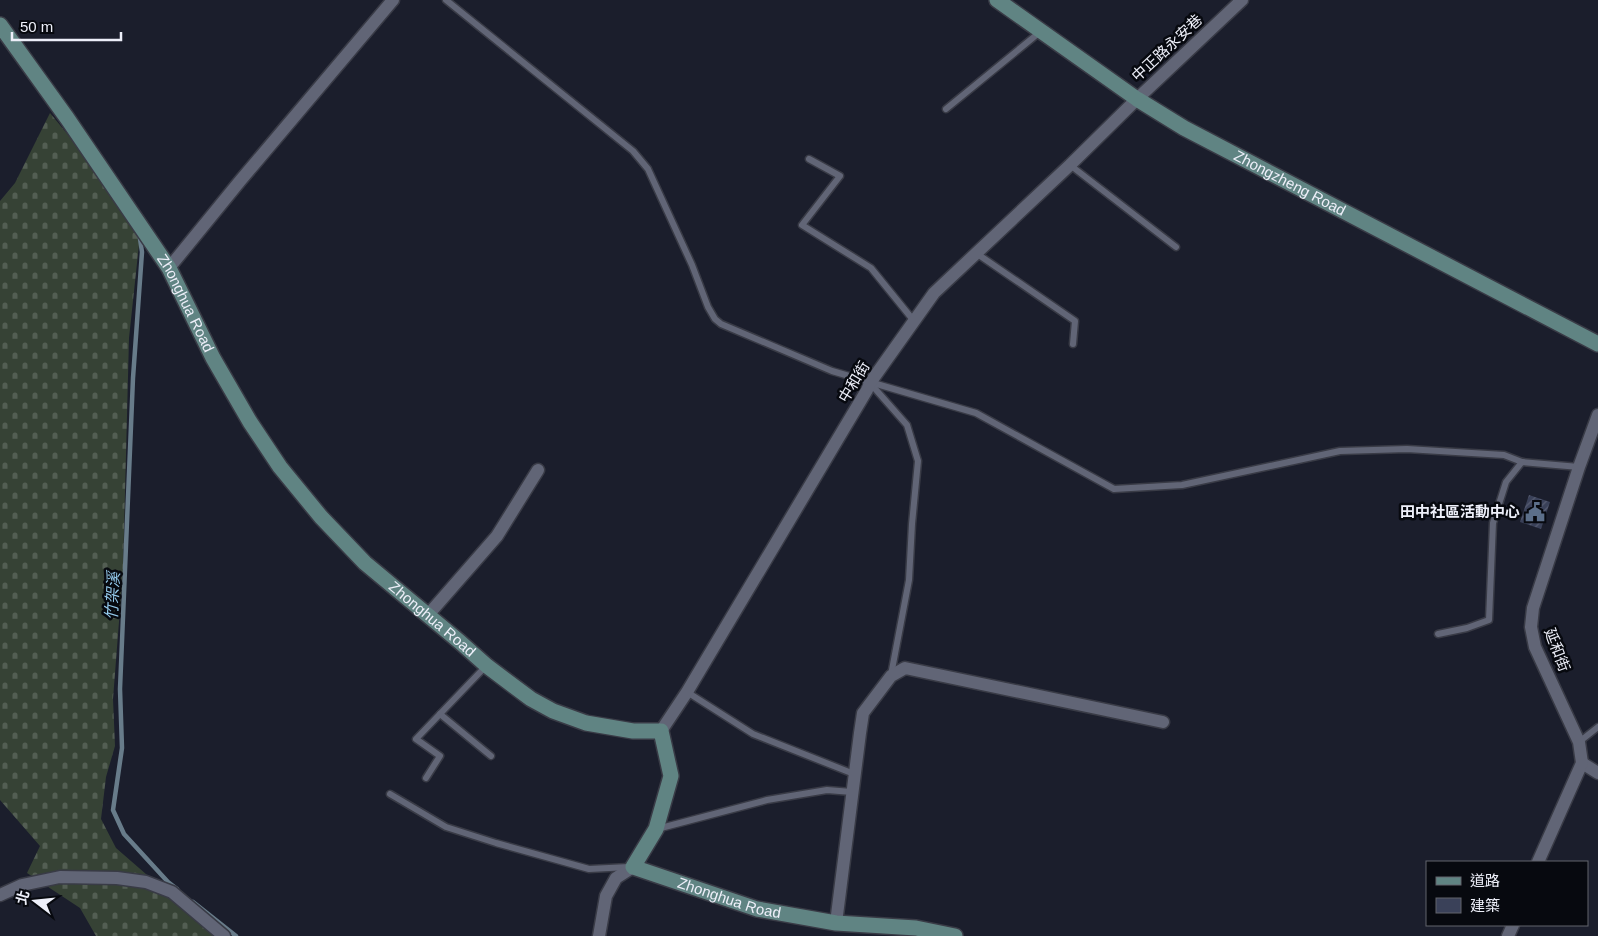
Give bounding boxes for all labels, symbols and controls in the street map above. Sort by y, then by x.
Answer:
scale bar [12,10,121,42]
street label: 中正路永安巷 [1128,11,1205,85]
text: 50 m [20,18,53,35]
street label: Zhongzheng Road [1231,147,1349,219]
street label: Zhonghua Road [154,251,218,355]
street label: 中和街 [835,358,872,405]
public building icon: 田中社區活動中心 [1524,501,1546,523]
place label: 田中社區活動中心 [1400,503,1520,520]
water label: 竹架溪 [103,570,122,620]
street label: Zhonghua Road [386,578,479,660]
street label: 延和街 [1541,626,1573,674]
legend [1426,861,1588,926]
text: 道路 [1470,872,1500,889]
street label: Zhonghua Road [675,874,782,921]
north arrow [10,876,60,926]
text: 北 [13,888,32,906]
text: 建築 [1470,897,1500,914]

